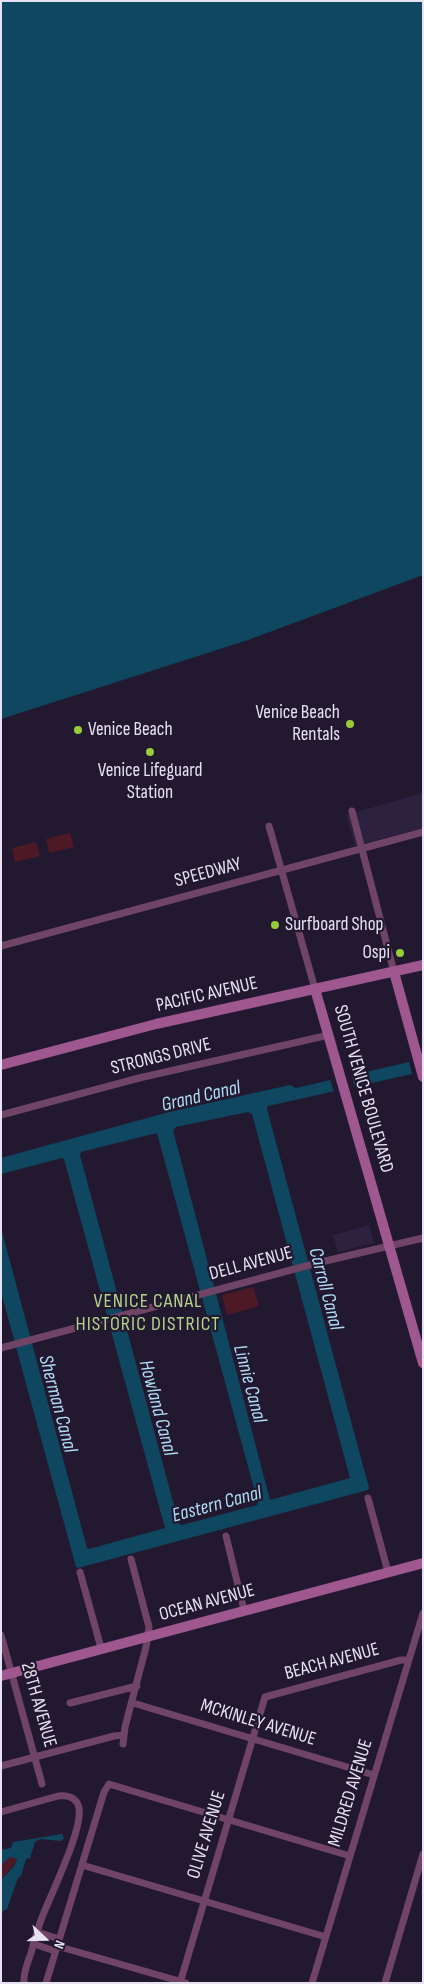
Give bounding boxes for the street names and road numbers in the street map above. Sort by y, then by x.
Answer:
street label: SPEEDWAY [172,853,244,893]
street label: PACIFIC AVENUE [154,972,260,1018]
street label: SOUTH VENICE BOULEVARD [328,1002,398,1176]
street label: STRONGS DRIVE [109,1034,213,1080]
street label: DELL AVENUE [207,1242,295,1286]
street label: OCEAN AVENUE [157,1579,257,1627]
street label: BEACH AVENUE [282,1638,382,1686]
street label: 28TH AVENUE [15,1660,61,1750]
street label: MCKINLEY AVENUE [198,1695,318,1751]
street label: MILDRED AVENUE [324,1736,378,1850]
street label: OLIVE AVENUE [183,1788,231,1882]

